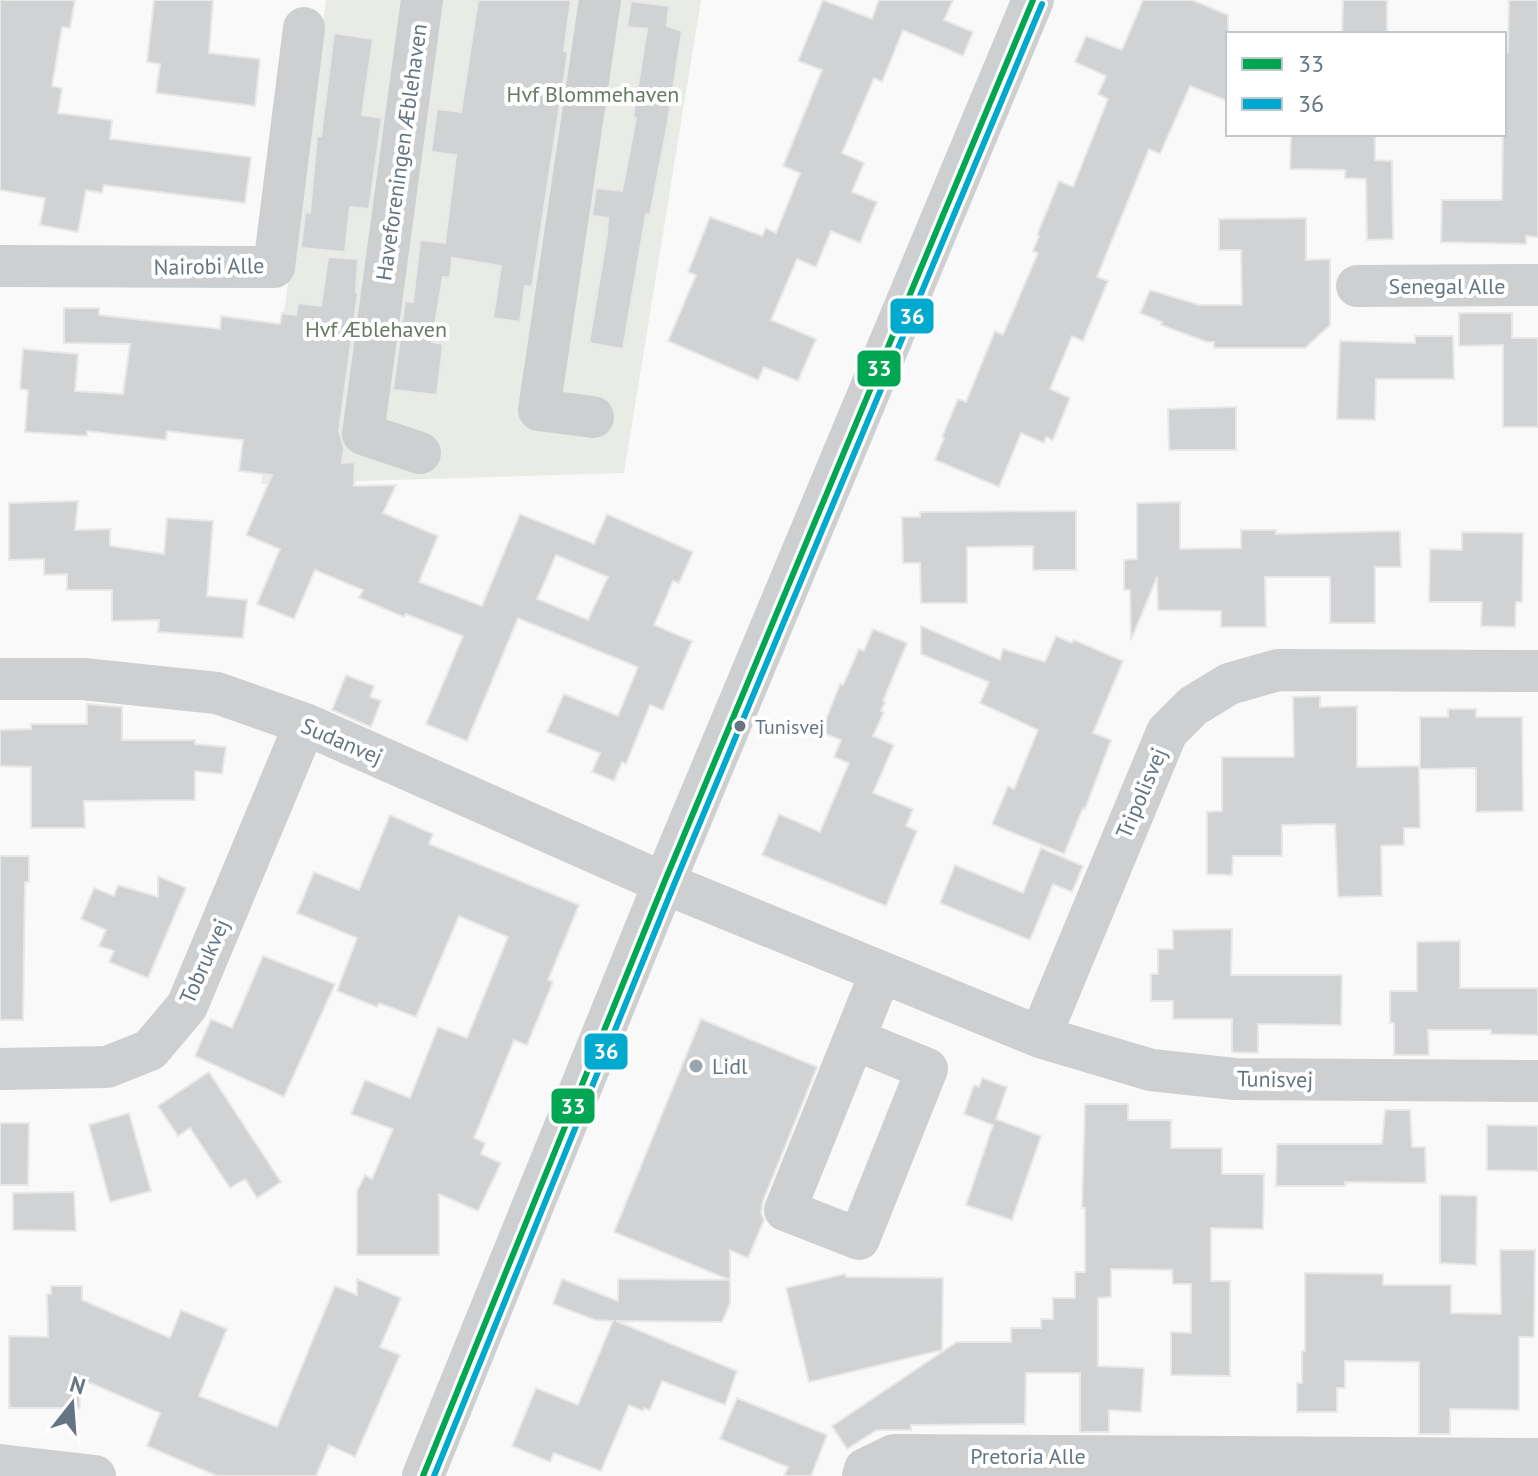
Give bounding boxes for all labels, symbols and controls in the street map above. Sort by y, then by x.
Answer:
street label: Haveforeningen Æblehaven [369,22,433,282]
legend [1226,32,1506,136]
text: 33 [1298,48,1324,79]
park label: Hvf Blommehaven [507,80,679,108]
text: 36 [1298,88,1324,119]
street label: Nairobi Alle [153,251,265,281]
street label: Senegal Alle [1388,272,1506,300]
line badge: 36 [889,297,935,335]
text: 36 [900,302,924,330]
park label: Hvf Æblehaven [305,315,447,343]
line badge: 33 [856,349,902,388]
text: 33 [867,354,891,382]
street label: Sudanvej [297,711,387,771]
place label: Tunisvej [755,714,824,740]
marker: Tunisvej [732,718,748,734]
street label: Tripolisvej [1109,743,1173,843]
street label: Tobrukvej [173,914,235,1008]
line badge: 36 [583,1032,629,1071]
text: 36 [594,1037,618,1065]
place label: Lidl [712,1052,748,1080]
marker: Lidl [687,1057,705,1075]
street label: Tunisvej [1237,1064,1313,1094]
line badge: 33 [550,1087,596,1125]
text: 33 [561,1092,585,1120]
north arrow [32,1364,112,1444]
text: N [67,1369,89,1400]
street label: Pretoria Alle [970,1442,1086,1470]

